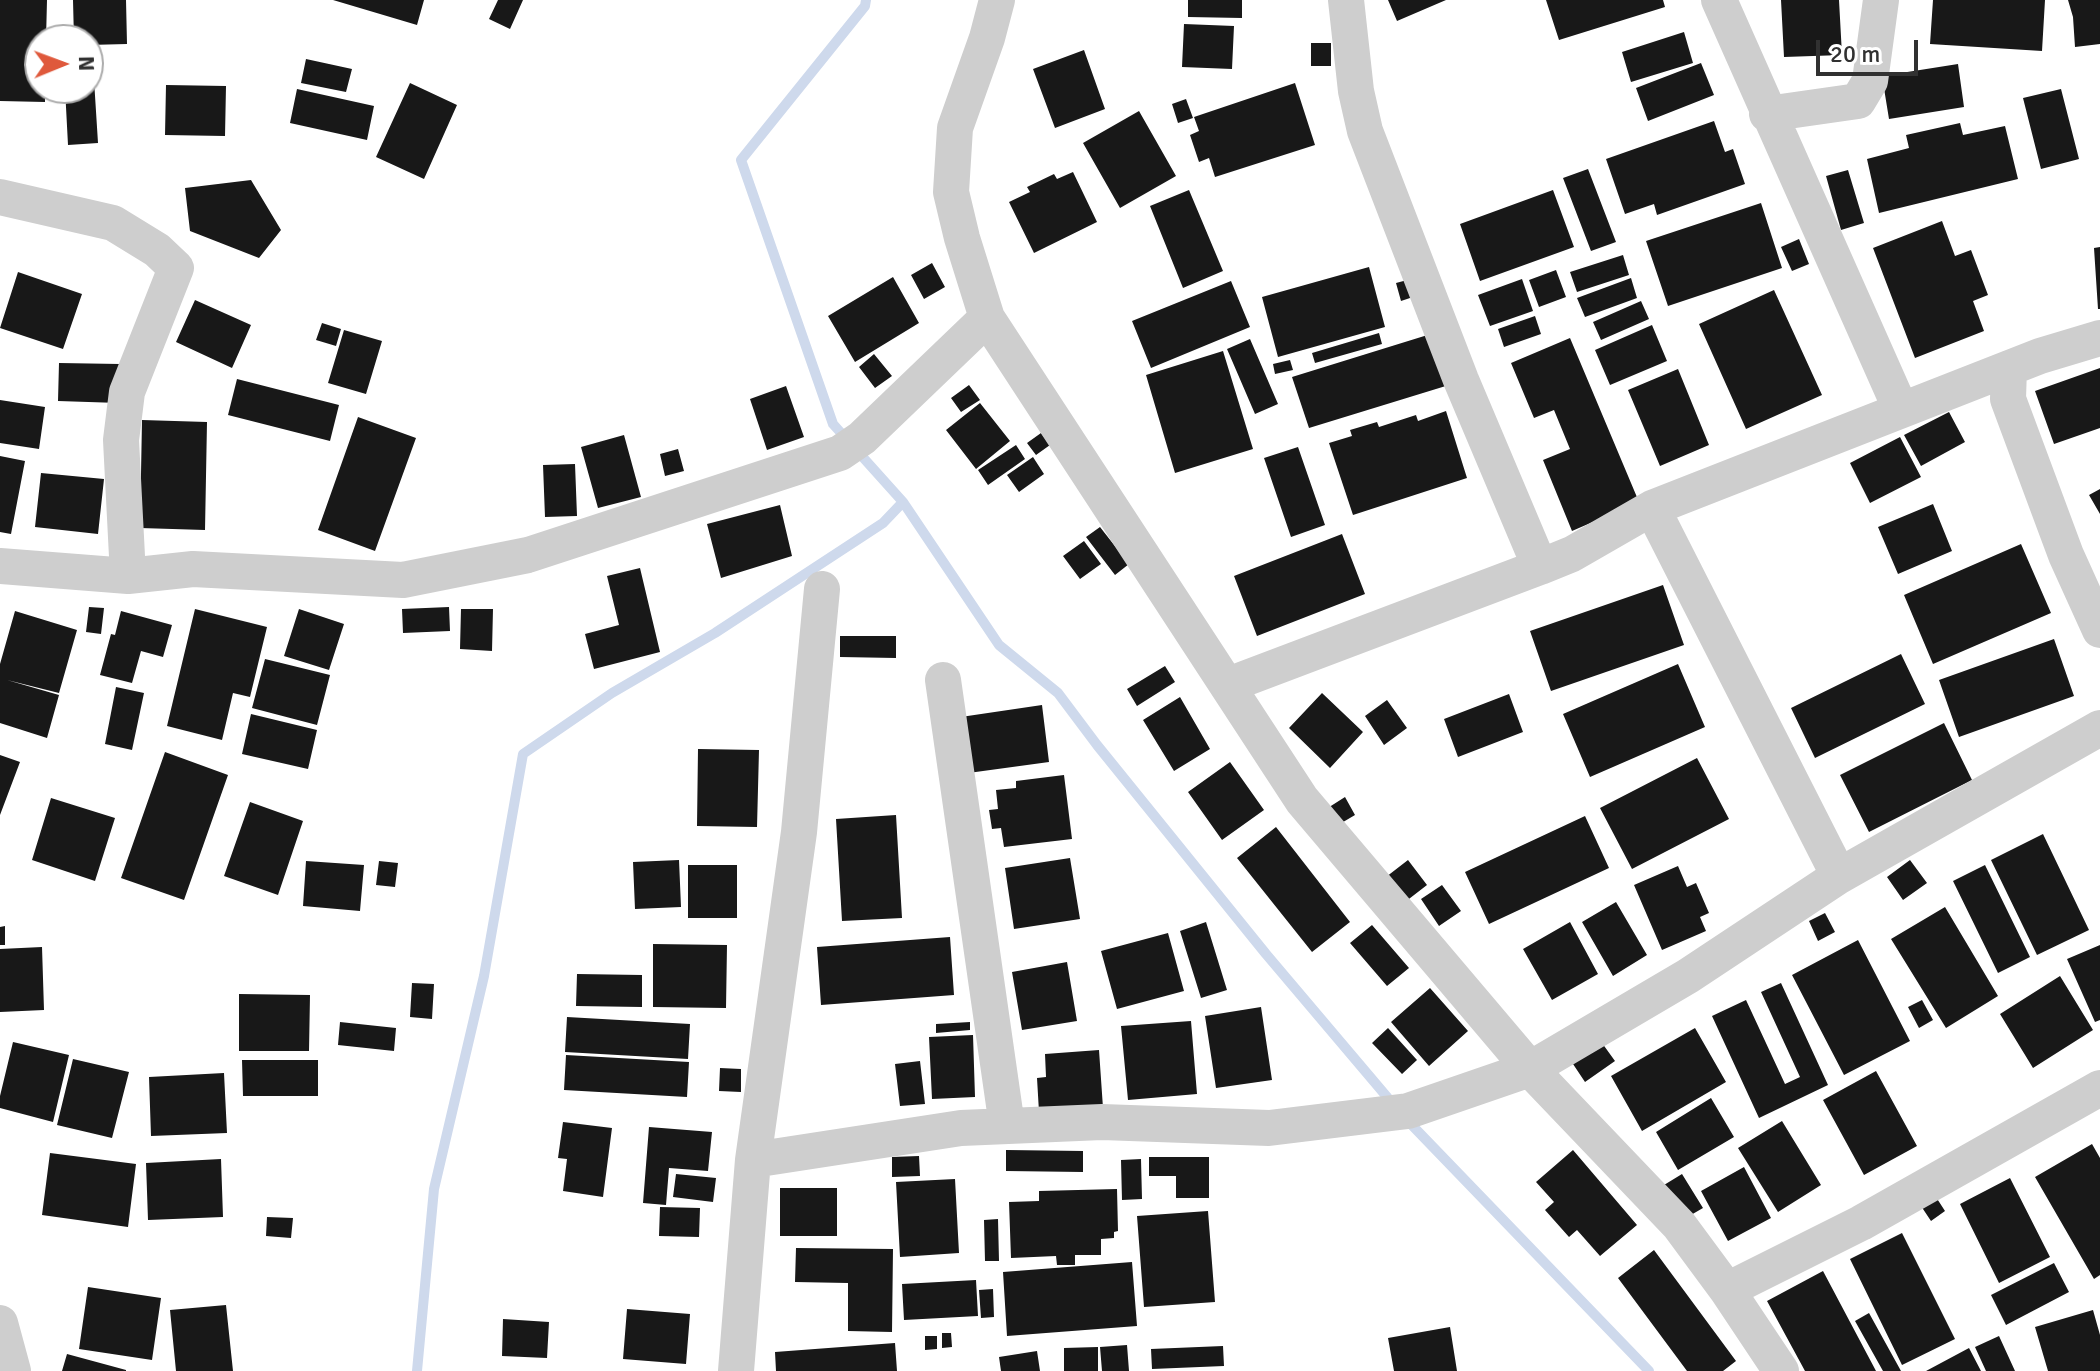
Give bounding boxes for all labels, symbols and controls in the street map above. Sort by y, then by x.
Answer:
north arrow [24,24,104,104]
scale bar [1820,24,1922,74]
text: 20 m [1830,39,1880,69]
text: N [73,56,100,71]

